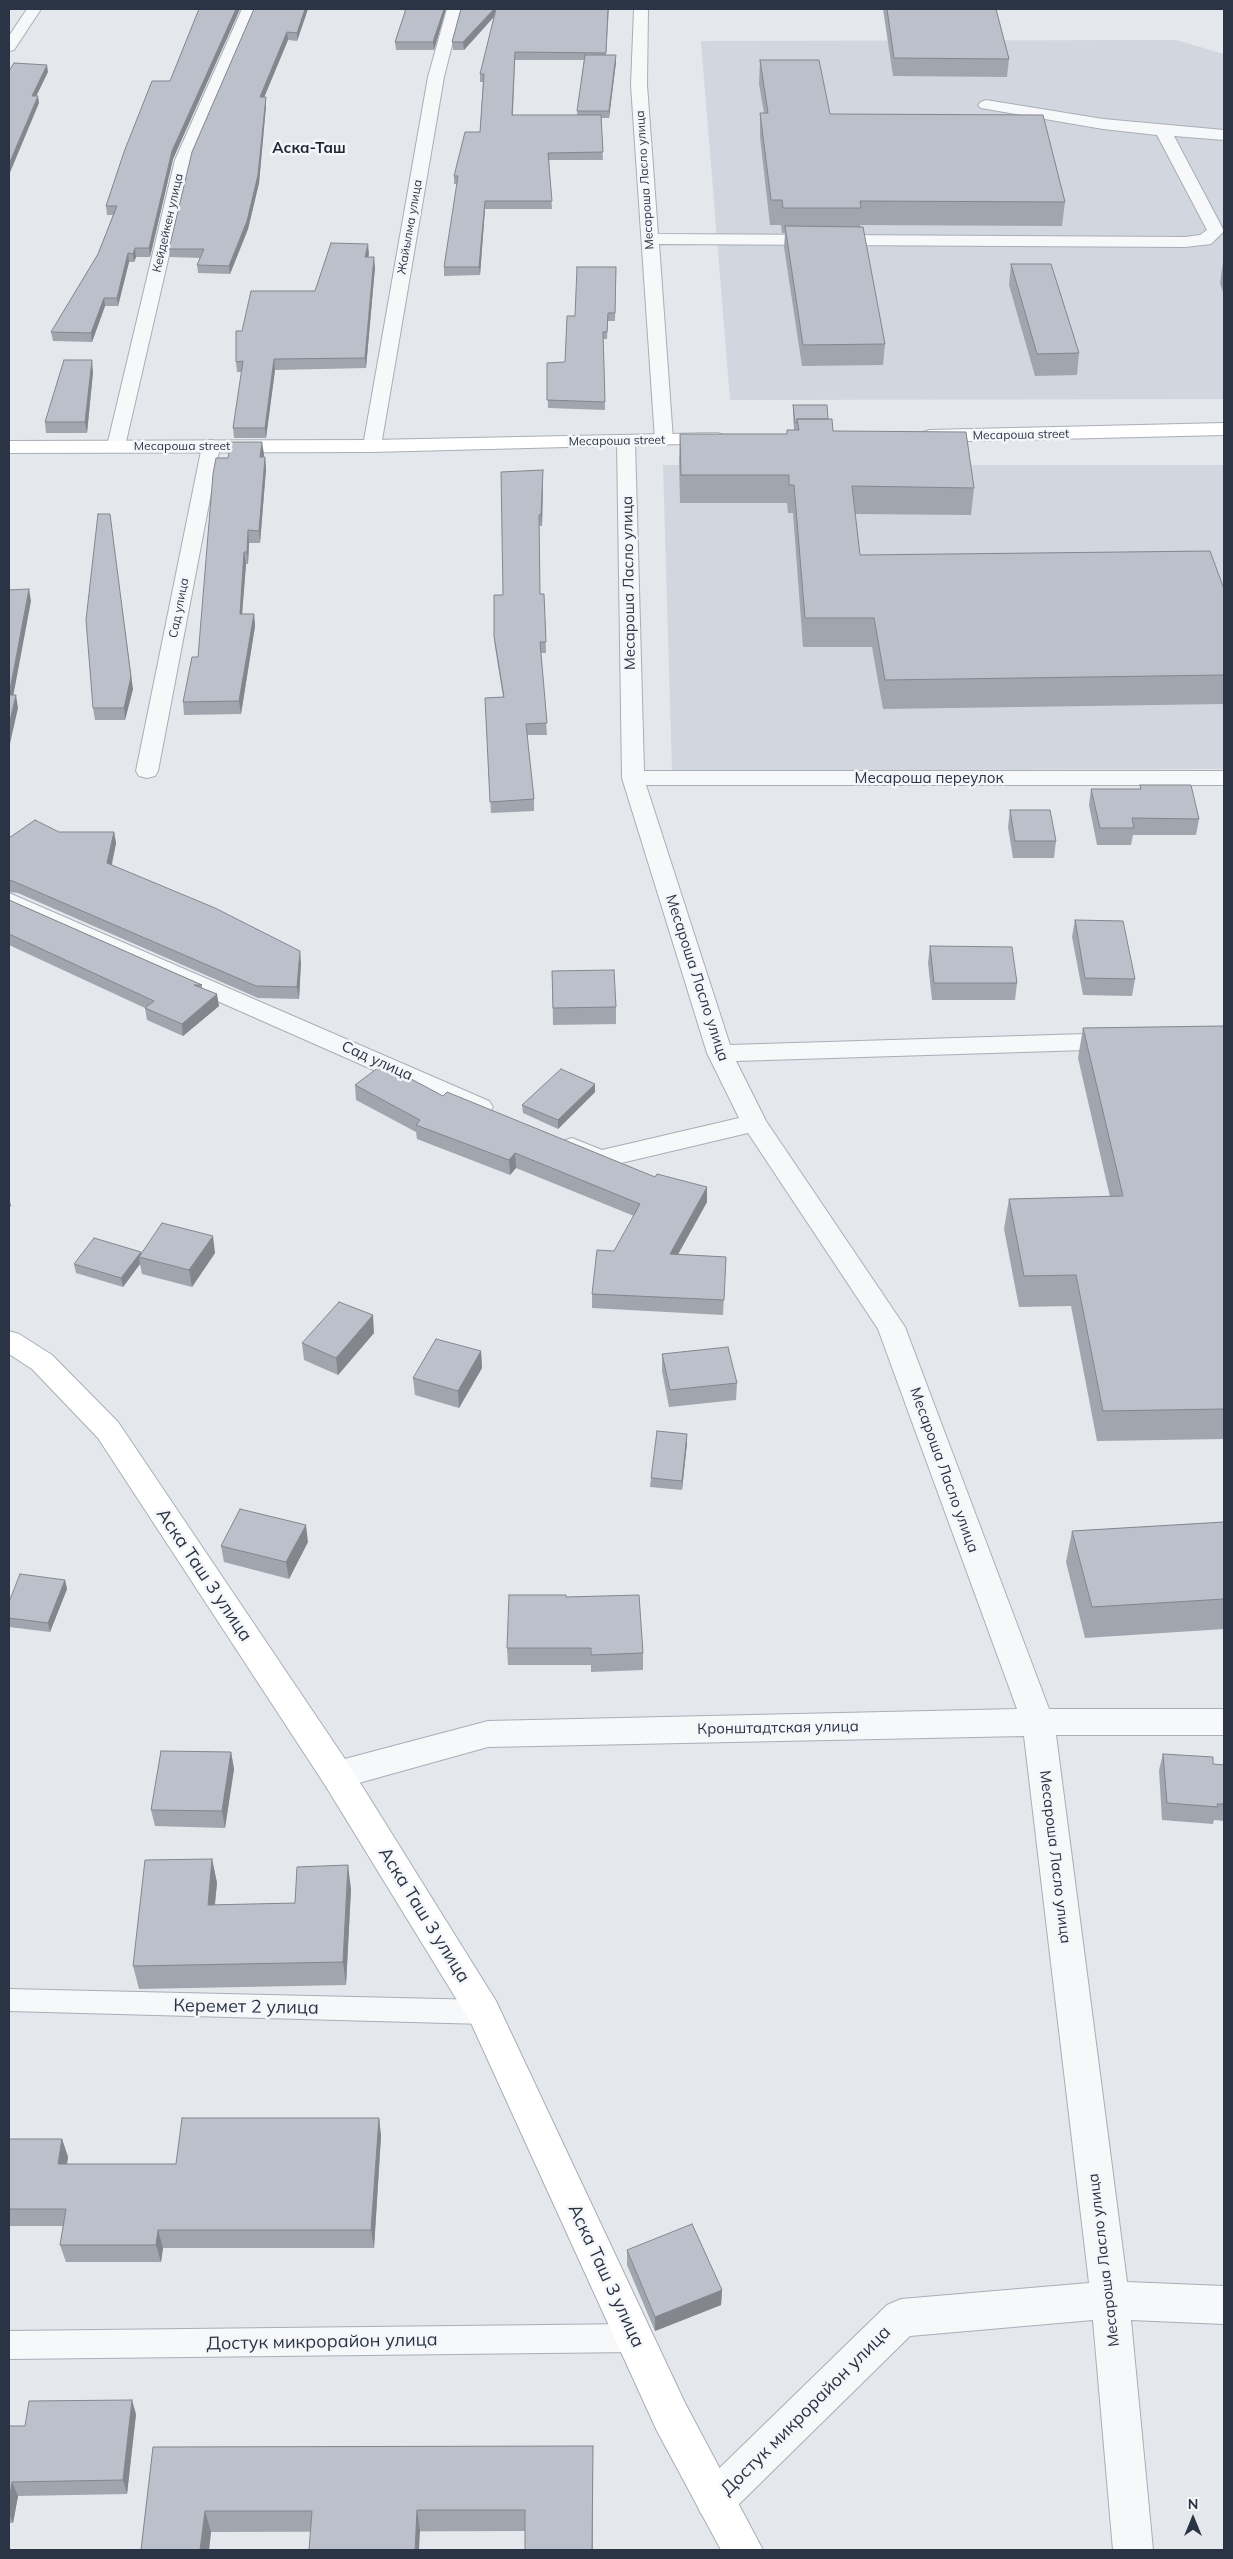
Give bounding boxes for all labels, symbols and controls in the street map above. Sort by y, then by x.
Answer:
street label: Месароша Ласло улица [633,110,657,250]
district label: Аска-Таш [272,139,346,157]
street label: Кейдейкен улица [150,172,186,274]
street label: Жайылма улица [395,179,425,275]
street label: Месароша street [973,427,1069,443]
street label: Месароша street [569,433,665,449]
street label: Месароша street [134,439,230,453]
street label: Месароша Ласло улица [618,496,640,670]
street label: Сад улица [166,577,192,639]
street label: Месароша переулок [855,769,1003,787]
street label: Месароша Ласло улица [661,892,733,1064]
street label: Сад улица [339,1037,415,1085]
street label: Месароша Ласло улица [906,1385,982,1555]
street label: Аска Таш 3 улица [152,1504,256,1646]
street label: Кронштадтская улица [697,1718,859,1738]
street label: Месароша Ласло улица [1035,1769,1075,1945]
street label: Аска Таш 3 улица [374,1843,474,1987]
street label: Керемет 2 улица [173,1995,319,2019]
street label: Месароша Ласло улица [1084,2172,1124,2348]
street label: Аска Таш 3 улица [563,2201,649,2351]
street label: Достук микрорайон улица [717,2322,895,2500]
street label: Достук микрорайон улица [206,2329,438,2355]
north arrow [1168,2494,1218,2544]
text: N [1188,2495,1198,2513]

